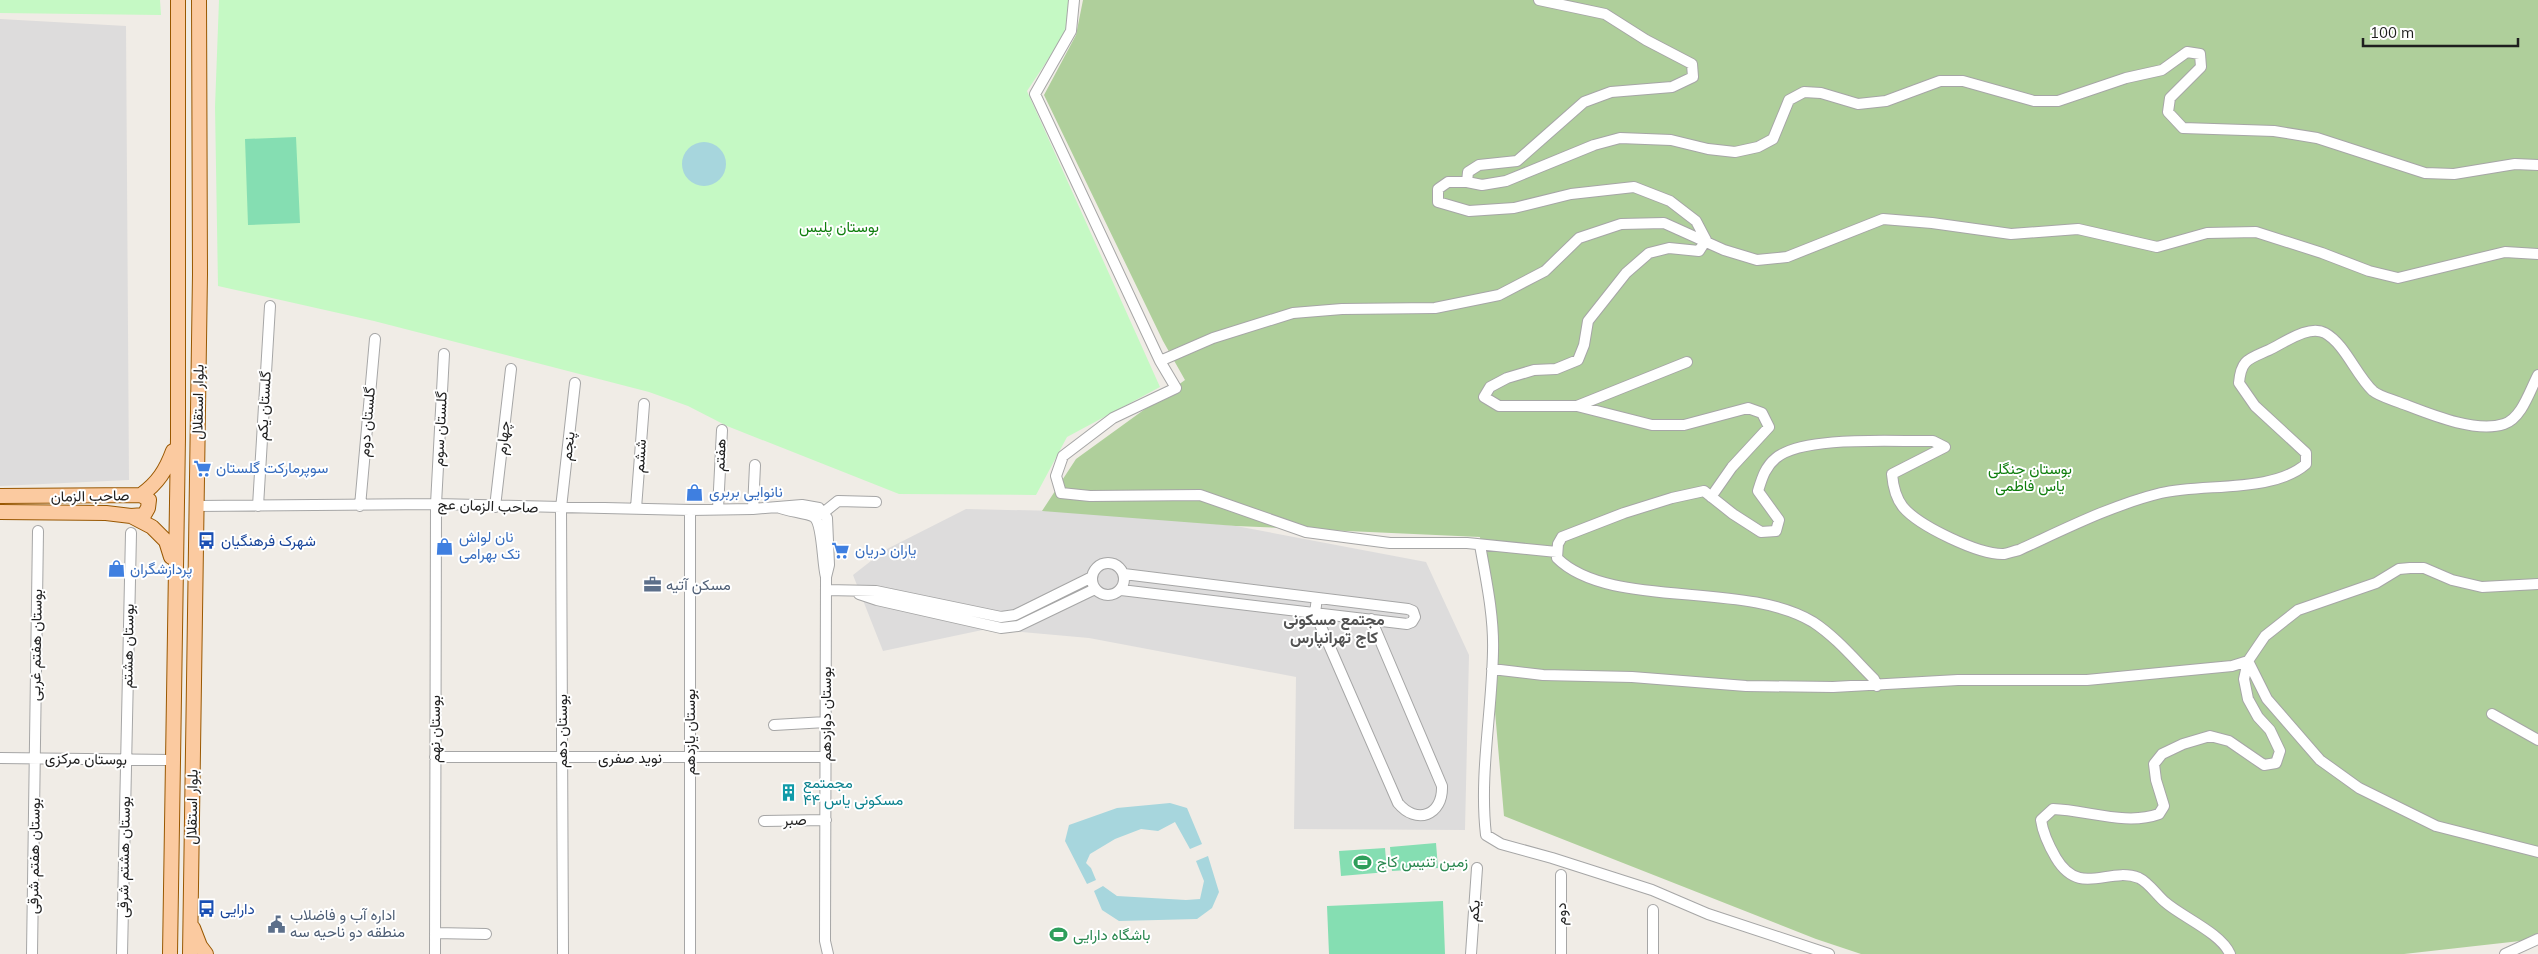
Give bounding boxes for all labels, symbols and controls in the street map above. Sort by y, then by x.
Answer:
scale bar [2363,15,2518,47]
text: 100 m [2370,23,2414,42]
park label: بوستان پلیس [799,217,879,237]
street label: بلوار استقلال [187,364,208,440]
street label: گلستان یکم [252,370,276,441]
street label: گلستان دوم [354,386,380,458]
street label: گلستان سوم [428,391,452,467]
street label: چهارم [491,420,515,456]
street label: پنجم [556,430,580,462]
street label: ششم [629,438,651,474]
street label: هفتم [709,438,731,472]
supermarket icon: سوپرمارکت گلستان [192,458,212,478]
place label: سوپرمارکت گلستان [216,458,329,478]
park label: بوستان جنگلی یاس فاطمی [1988,459,2072,496]
shop icon: نانوایی بربری [685,482,705,502]
place label: نانوایی بربری [709,482,783,502]
street label: صاحب الزمان [50,485,130,506]
street label: صاحب الزمان عج [437,494,539,519]
place label: نان‌ لواش‌ تک‌ بهرامی [459,527,520,564]
bus stop icon: شهرک فرهنگیان [197,531,217,551]
place label: شهرک فرهنگیان [221,531,316,550]
shop icon: نان‌ لواش‌ تک‌ بهرامی [435,536,455,556]
supermarket icon: یاران دریان [831,540,851,560]
place label: یاران دریان [855,540,916,559]
shop icon: پردازشگران [106,559,126,579]
place label: پردازشگران [130,559,192,579]
office icon: مسکن آتیه [642,575,662,595]
place label: مسکن آتیه [666,575,731,595]
street label: بوستان هفتم غربی [25,589,47,701]
street label: بوستان هشتم [117,604,139,688]
district label: مجتمع مسکونی کاج تهرانپارس [1283,609,1385,649]
street label: بوستان دوازدهم [816,666,836,762]
street label: بوستان یازدهم [680,689,700,775]
street label: بوستان دهم [552,694,572,768]
street label: بوستان نهم [425,695,445,763]
street label: بوستان مرکزی [45,748,127,770]
street label: نوید صفری [598,748,662,768]
street label: بلوار استقلال [181,769,202,845]
place label: مجمتمع مسکونی یاس ۴۴ [803,773,903,810]
building icon: مجمتمع مسکونی یاس ۴۴ [779,782,799,802]
street label: بوستان هشتم شرقی [113,796,135,918]
street label: بوستان هفتم شرقی [23,798,45,914]
street label: صبر [782,810,807,829]
sports icon: زمین تنیس کاج [1353,852,1373,872]
place label: زمین تنیس کاج [1377,852,1468,873]
bus stop icon: دارایی [196,899,216,919]
place label: دارایی [220,899,255,919]
street label: یکم [1463,899,1485,923]
street label: دوم [1551,903,1571,925]
place label: اداره آب و فاضلاب منطقه دو ناحیه سه [290,905,405,941]
public building icon: اداره آب و فاضلاب منطقه دو ناحیه سه [266,914,286,934]
sports icon: باشگاه دارایی [1049,925,1069,945]
place label: باشگاه دارایی [1073,925,1150,945]

